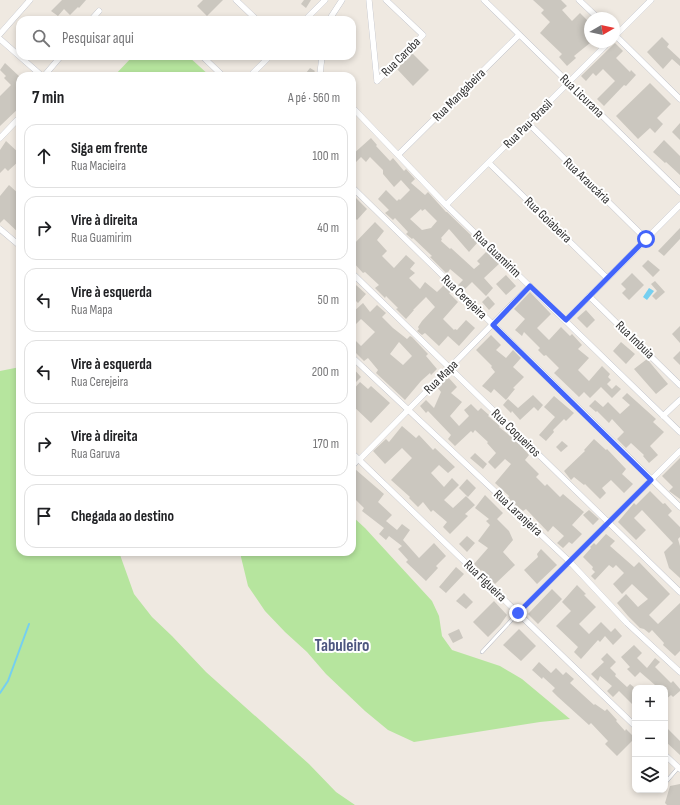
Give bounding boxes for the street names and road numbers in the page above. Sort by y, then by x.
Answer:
street label: Rua Caroba [378,34,424,80]
street label: Rua Mangabeira [429,65,489,125]
street label: Rua Licurana [556,71,608,121]
street label: Rua Pau-Brasil [500,96,556,152]
street label: Rua Araucária [560,155,614,207]
street label: Rua Goiabeira [521,194,575,246]
street label: Rua Guamirim [470,227,524,281]
street label: Rua Cerejeira [438,271,490,323]
street label: Rua Imbuia [612,318,658,362]
street label: Rua Mapa [421,357,461,397]
street label: Rua Coqueiros [488,406,544,461]
street label: Rua Laranjeira [490,486,546,540]
street label: Rua Figueira [460,557,510,605]

